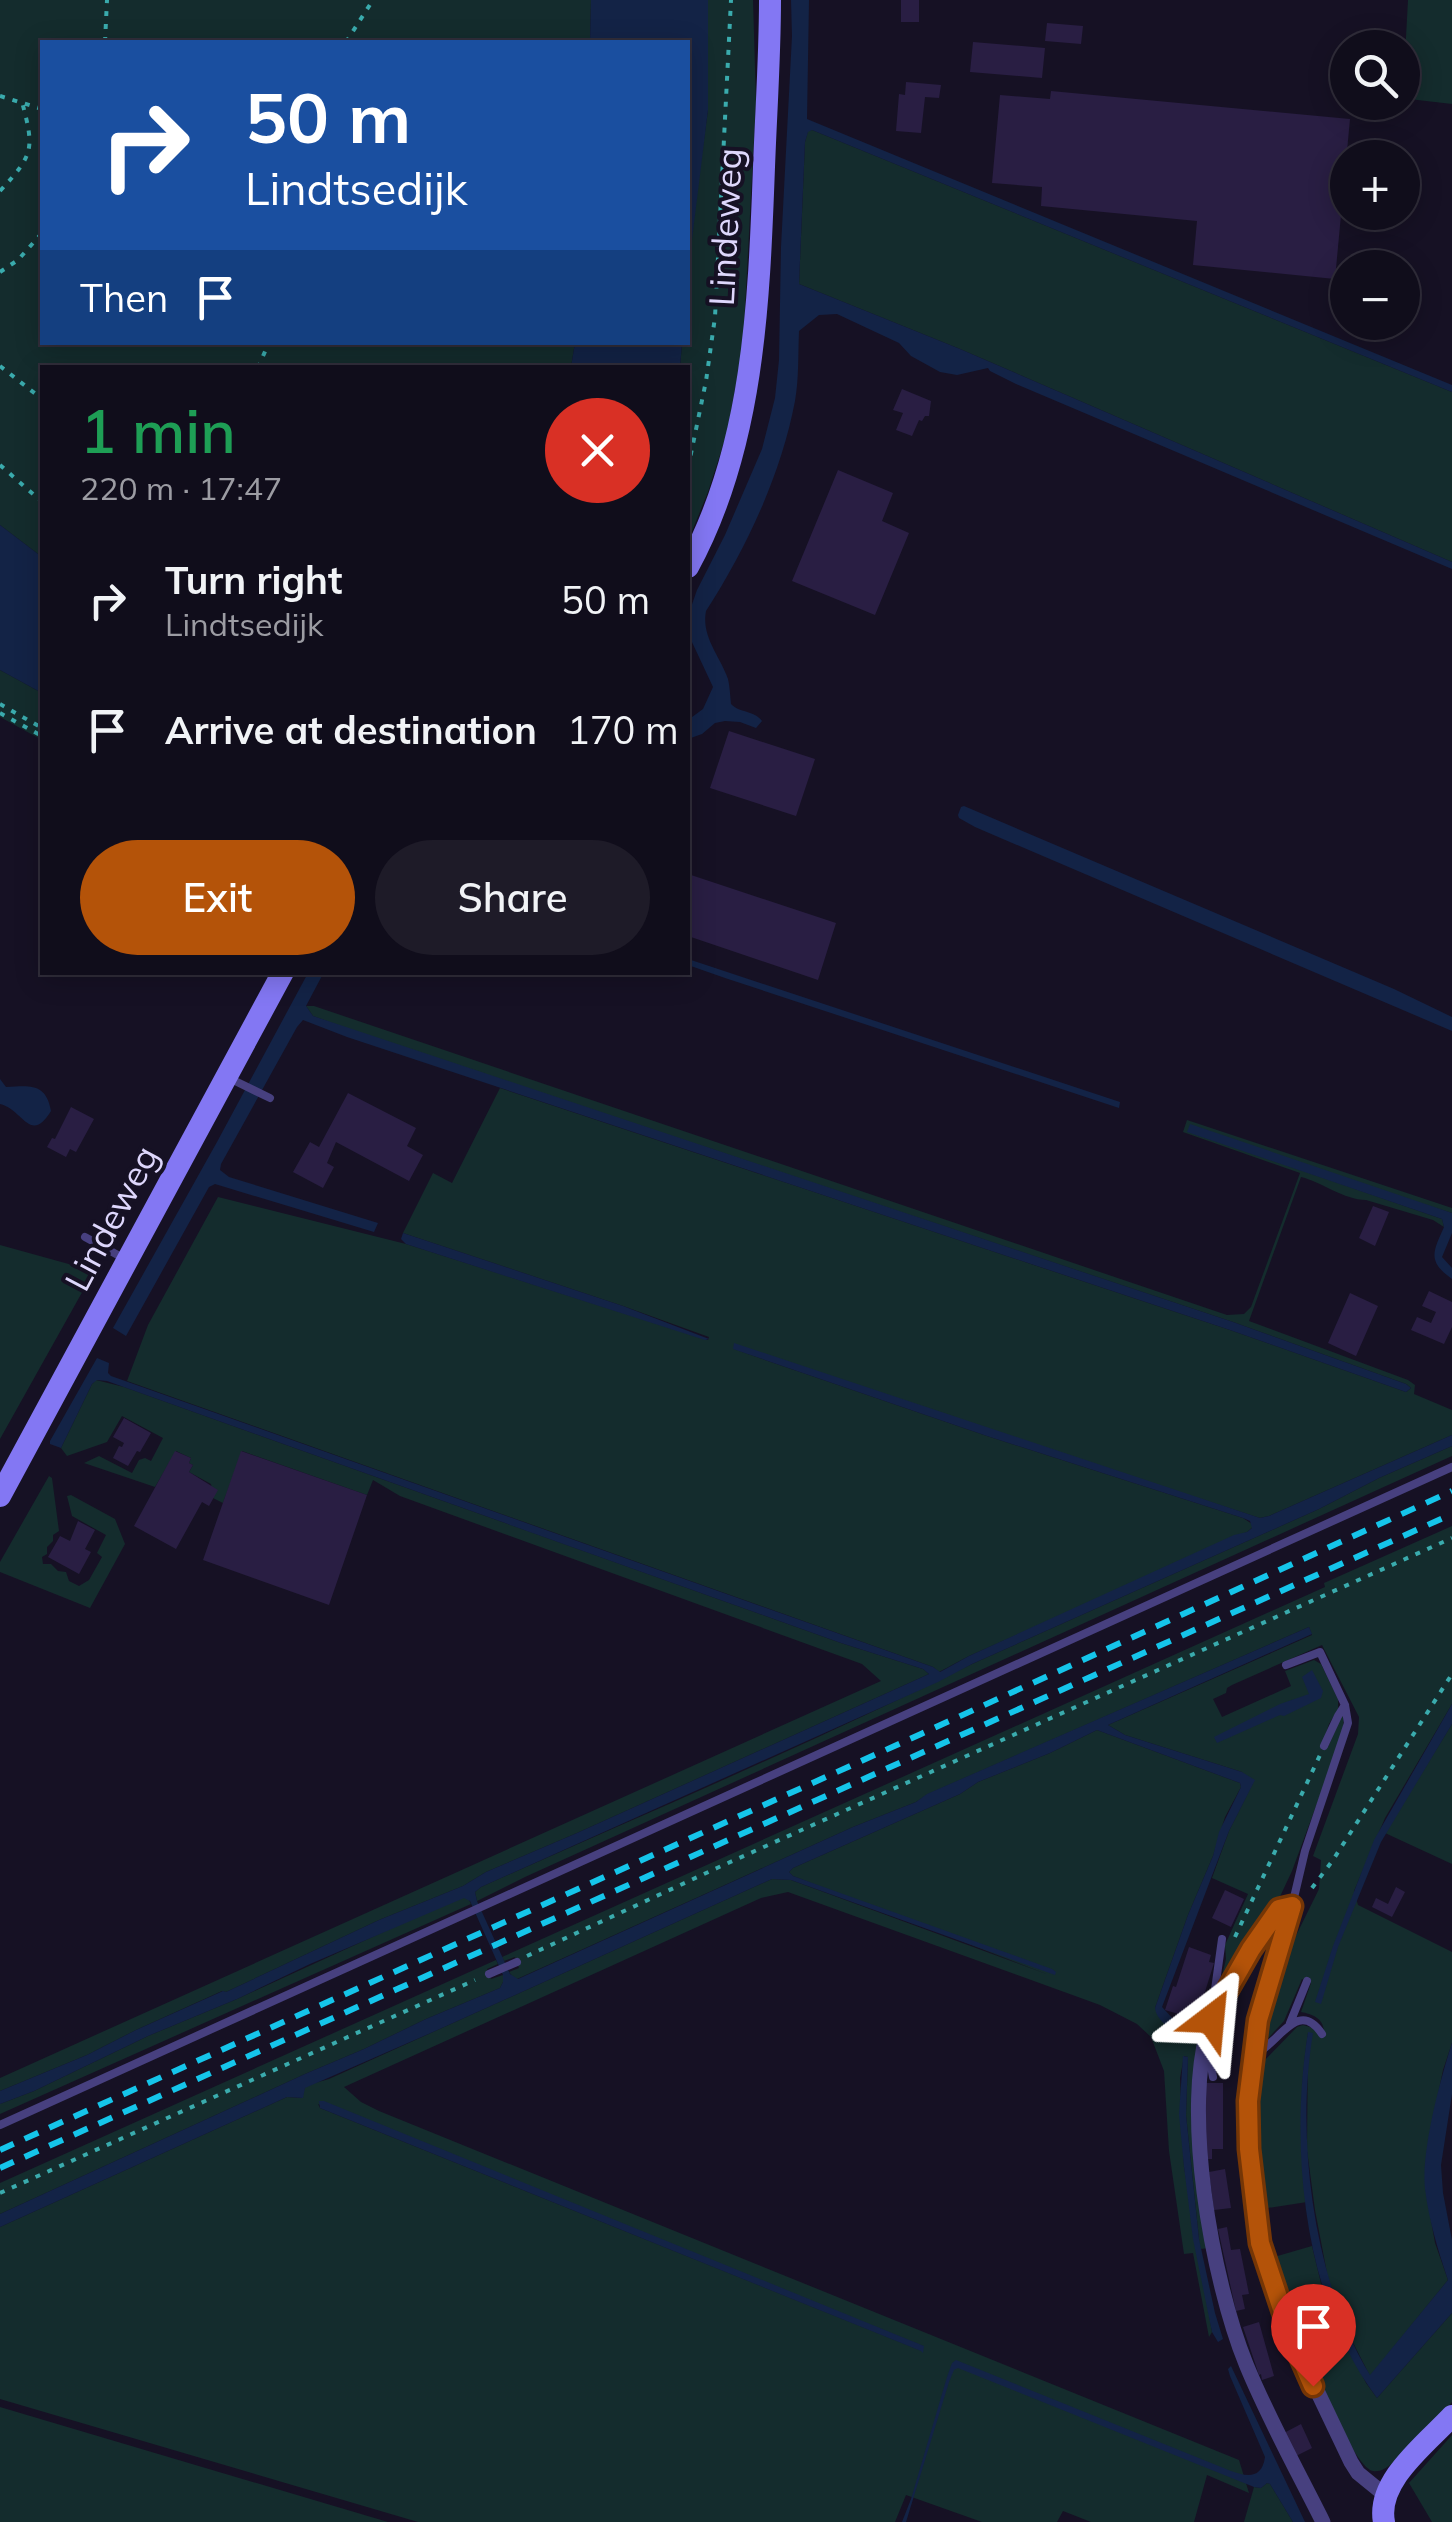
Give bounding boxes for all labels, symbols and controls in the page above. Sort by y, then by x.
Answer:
map controls [1330,30,1420,340]
button: search [1330,30,1420,120]
text: 50 m [245,73,411,161]
icon: right [80,80,210,210]
button: + [1330,140,1420,230]
street label: Lindeweg [699,147,751,307]
text: Lindtsedijk [245,160,468,216]
button: − [1330,250,1420,340]
icon: arrive [188,270,243,325]
text: Then [80,274,168,322]
text: 1 min [80,393,236,468]
button: close [545,398,650,503]
text: 220 m · 17:47 [80,468,282,508]
text: Turn right [165,556,342,604]
icon: right [80,573,135,628]
text: 50 m [561,576,650,624]
text: Lindtsedijk [165,604,323,644]
icon: arrive [80,703,135,758]
text: Arrive at destination [165,706,537,754]
text: 170 m [567,706,679,754]
button: Exit [80,840,355,955]
button: Share [375,840,650,955]
street label: Lindeweg [54,1138,168,1298]
position arrow [1159,1967,1263,2071]
pin [1271,2284,1356,2387]
icon: arrive [1286,2299,1341,2354]

